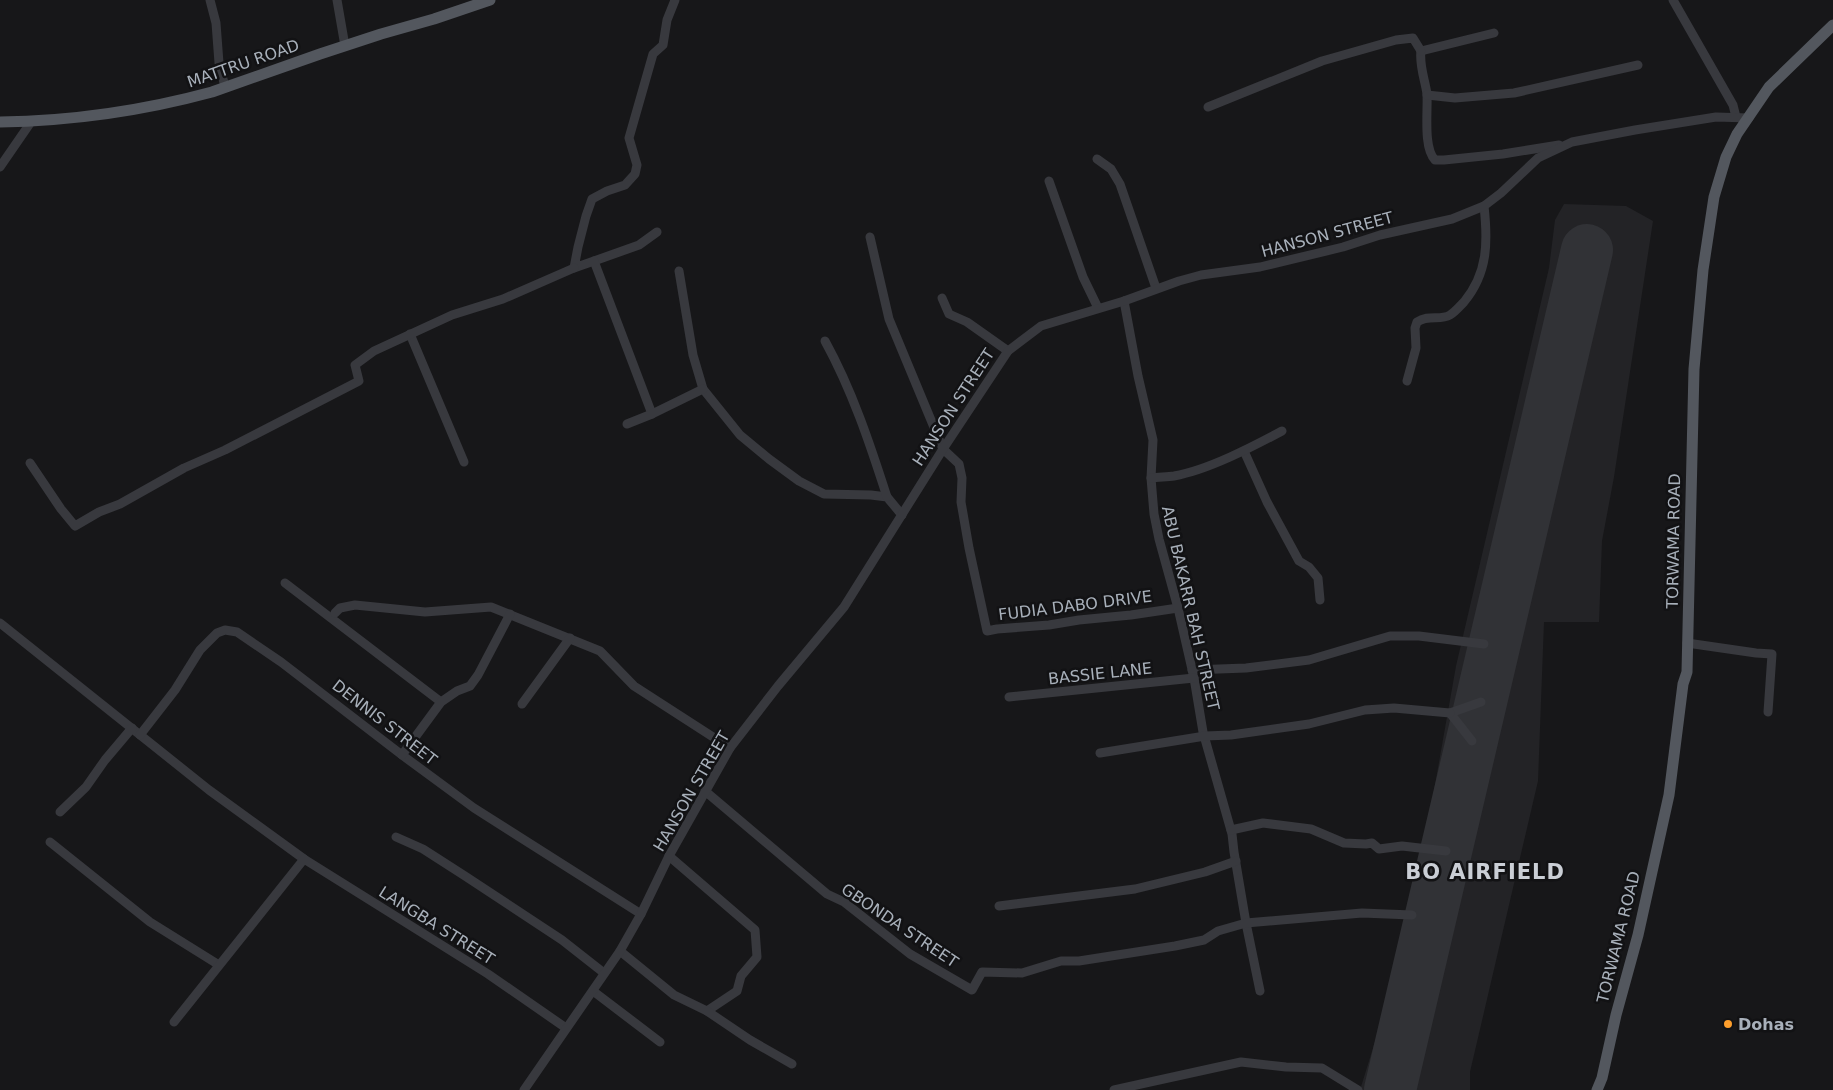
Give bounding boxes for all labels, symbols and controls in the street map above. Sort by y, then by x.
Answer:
street label: MATTRU ROAD [185,35,302,92]
street label: HANSON STREET [1259,208,1395,261]
street label: HANSON STREET [908,345,998,469]
street label: TORWAMA ROAD [1663,473,1684,610]
street label: ABU BAKARR BAH STREET [1158,504,1223,712]
street label: FUDIA DABO DRIVE [997,587,1153,624]
street label: BASSIE LANE [1047,659,1153,688]
street label: DENNIS STREET [329,676,441,769]
street label: HANSON STREET [649,728,734,855]
district label: BO AIRFIELD [1405,860,1565,884]
street label: TORWAMA ROAD [1593,869,1644,1006]
street label: GBONDA STREET [838,879,962,972]
street label: LANGBA STREET [375,882,498,969]
place label: Dohas [1738,1015,1794,1034]
marker: Dohas [1722,1018,1734,1030]

